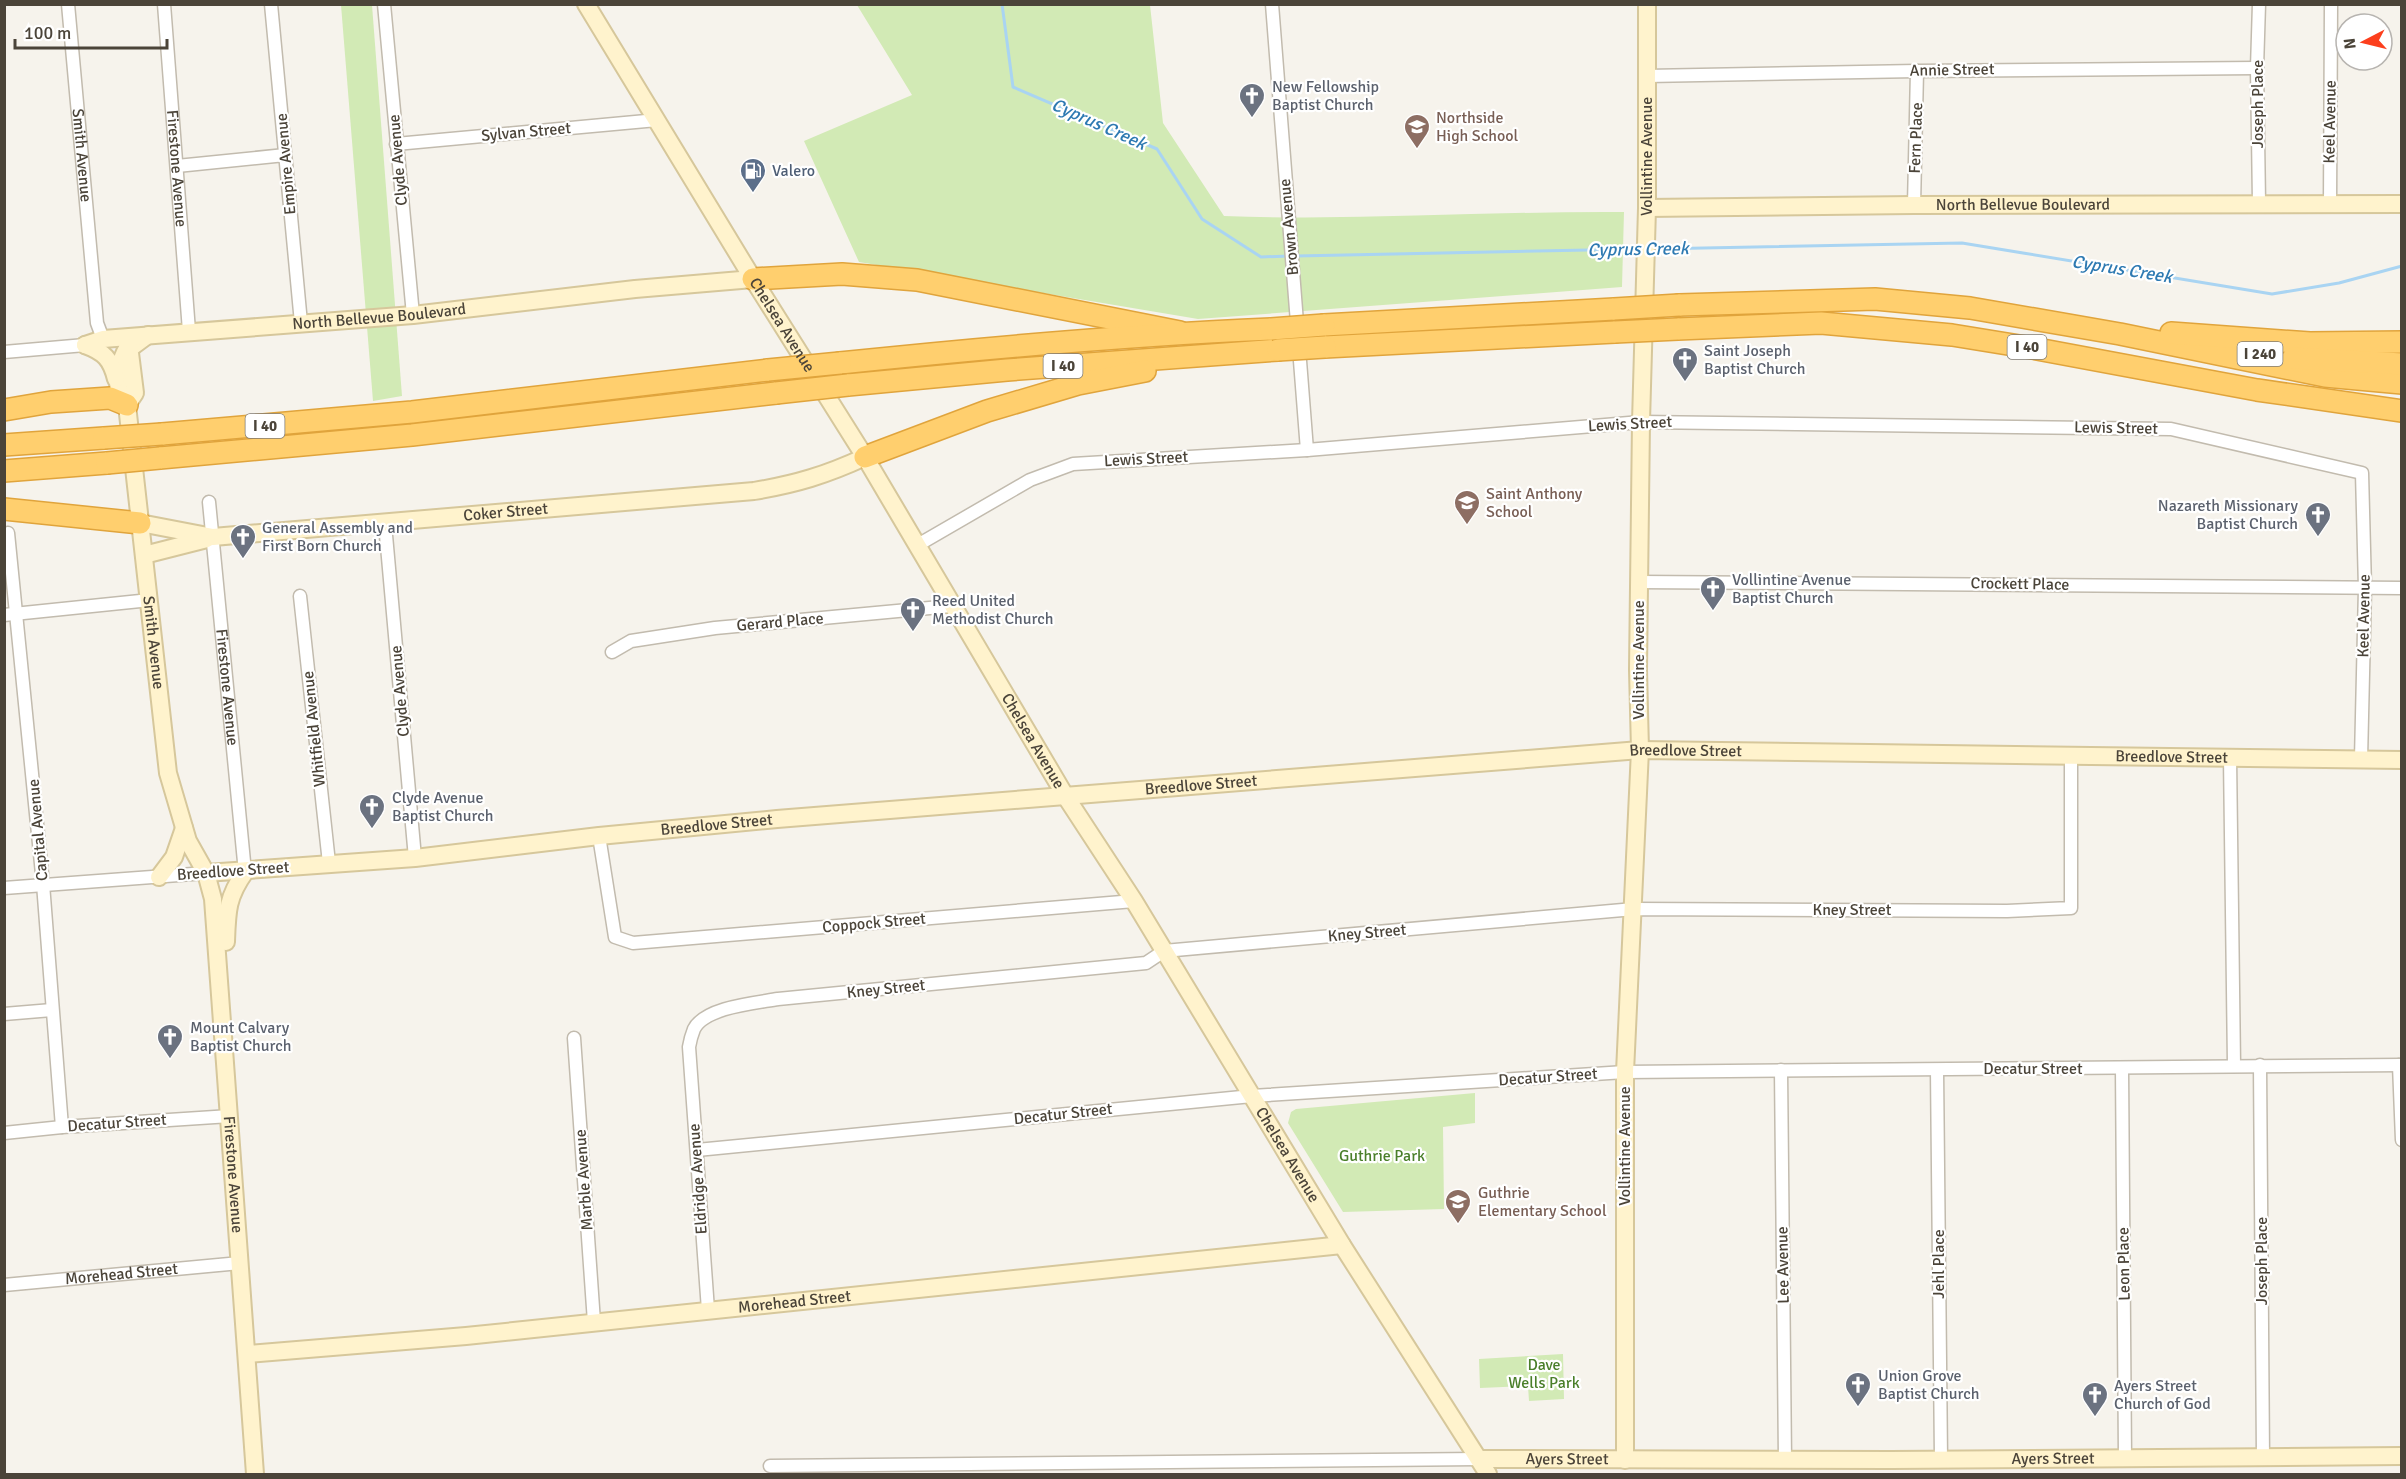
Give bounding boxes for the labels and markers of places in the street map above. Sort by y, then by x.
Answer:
place label: New Fellowship Baptist Church [1272,77,1379,115]
church icon: New Fellowship Baptist Church [1237,81,1267,119]
place label: Northside High School [1436,108,1519,146]
school or university icon: Northside High School [1402,112,1432,150]
fuel station icon: Valero [738,156,768,194]
place label: Valero [772,161,815,181]
place label: Saint Joseph Baptist Church [1704,341,1805,379]
church icon: Saint Joseph Baptist Church [1670,345,1700,383]
place label: Saint Anthony School [1486,484,1583,522]
school or university icon: Saint Anthony School [1452,488,1482,526]
place label: Nazareth Missionary Baptist Church [2158,496,2299,534]
church icon: Nazareth Missionary Baptist Church [2303,500,2333,538]
place label: General Assembly and First Born Church [262,518,413,556]
church icon: General Assembly and First Born Church [228,522,258,560]
place label: Vollintine Avenue Baptist Church [1732,570,1851,608]
church icon: Vollintine Avenue Baptist Church [1698,574,1728,612]
place label: Reed United Methodist Church [932,591,1053,629]
church icon: Reed United Methodist Church [898,595,928,633]
place label: Clyde Avenue Baptist Church [392,788,493,826]
church icon: Clyde Avenue Baptist Church [357,792,387,830]
place label: Mount Calvary Baptist Church [190,1018,291,1056]
church icon: Mount Calvary Baptist Church [155,1022,185,1060]
place label: Guthrie Elementary School [1478,1183,1607,1221]
school or university icon: Guthrie Elementary School [1443,1187,1473,1225]
place label: Union Grove Baptist Church [1878,1366,1979,1404]
church icon: Union Grove Baptist Church [1843,1370,1873,1408]
place label: Ayers Street Church of God [2114,1376,2211,1414]
church icon: Ayers Street Church of God [2080,1380,2110,1418]

